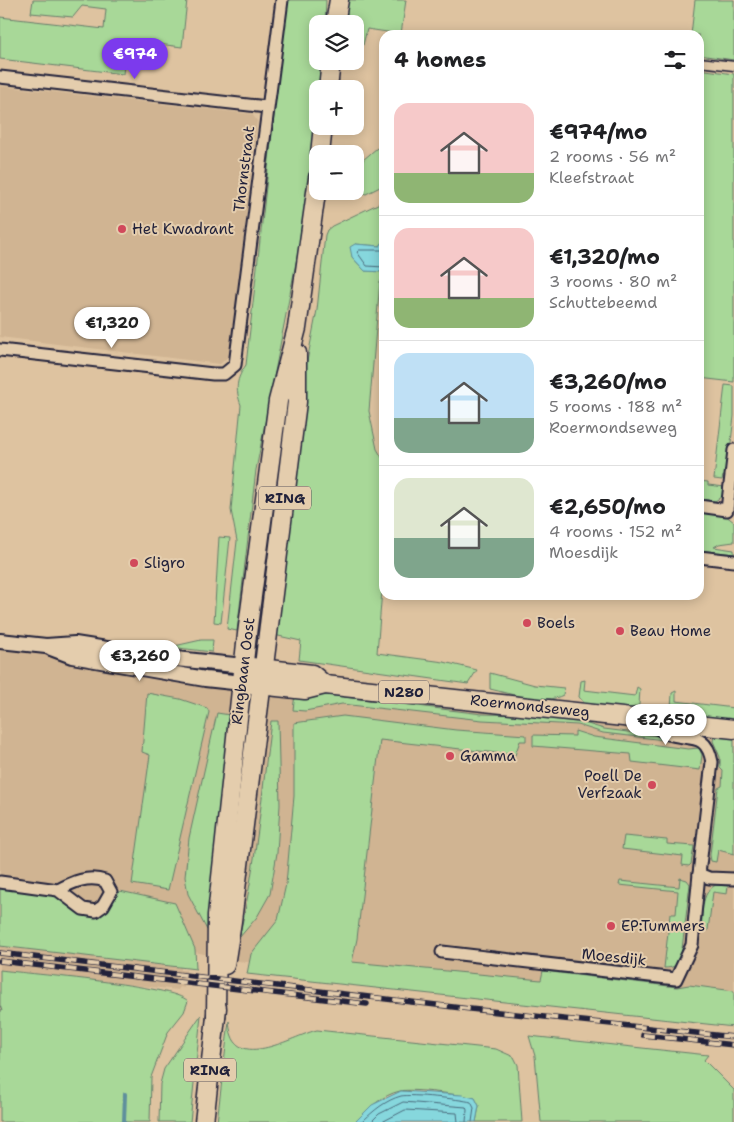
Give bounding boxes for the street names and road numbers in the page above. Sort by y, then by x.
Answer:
street label: Thornstraat [229,125,259,213]
road number: RING [259,486,311,509]
street label: Ringbaan Oost [227,616,259,726]
road number: N280 [379,680,429,704]
street label: Roermondseweg [469,690,591,722]
street label: Moesdijk [581,944,647,970]
road number: RING [184,1058,236,1082]

